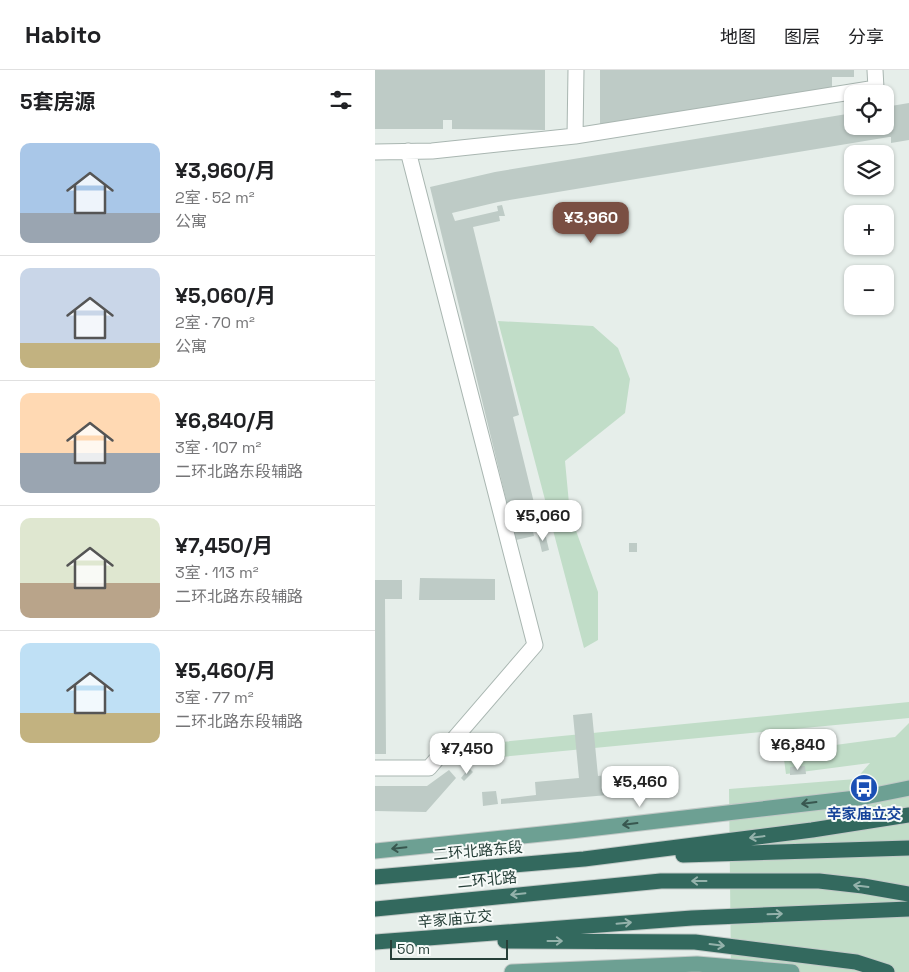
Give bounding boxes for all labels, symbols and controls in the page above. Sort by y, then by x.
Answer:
text: Habito [25,19,102,50]
text: 地图 [720,25,756,48]
text: 图层 [784,25,820,48]
text: 分享 [848,25,884,48]
map controls [844,85,894,315]
button: locate [844,85,894,135]
icon: filters [327,86,355,114]
text: 5套房源 [20,88,96,115]
button: layers [844,145,894,195]
text: ¥3,960/月 [175,157,276,184]
icon: home [60,163,120,223]
text: 2室 · 52 m² [175,187,255,208]
pin: ¥3,960 [550,202,632,244]
button: + [844,205,894,255]
text: ¥3,960 [564,207,618,228]
text: 公寓 [175,211,207,232]
button: − [844,265,894,315]
text: ¥5,060/月 [175,282,276,309]
icon: home [60,288,120,348]
text: 2室 · 70 m² [175,312,255,333]
text: 公寓 [175,336,207,357]
text: ¥6,840/月 [175,407,276,434]
icon: home [60,413,120,473]
text: 3室 · 107 m² [175,437,261,458]
text: 二环北路东段辅路 [175,461,303,482]
pin: ¥5,060 [502,500,584,542]
text: ¥5,060 [516,505,570,526]
text: ¥7,450/月 [175,532,273,559]
icon: home [60,538,120,598]
text: 3室 · 113 m² [175,562,259,583]
text: 二环北路东段辅路 [175,586,303,607]
text: ¥5,460/月 [175,657,276,684]
icon: home [60,663,120,723]
text: 3室 · 77 m² [175,687,254,708]
text: 二环北路东段辅路 [175,711,303,732]
pin: ¥6,840 [757,728,839,771]
pin: ¥7,450 [426,732,508,775]
text: ¥6,840 [771,734,825,755]
text: ¥7,450 [441,738,493,759]
pin: ¥5,460 [599,766,681,808]
text: ¥5,460 [613,771,667,792]
bus stop icon: 辛家庙立交 [849,773,879,803]
one-way arrow [801,798,817,808]
place label: 辛家庙立交 [826,804,902,823]
one-way arrow [622,819,638,829]
one-way arrow [749,832,765,842]
street label: 二环北路东段 [432,837,524,864]
one-way arrow [391,843,407,853]
street label: 二环北路 [456,867,518,892]
one-way arrow [691,876,708,886]
one-way arrow [853,881,869,891]
one-way arrow [511,889,527,899]
street label: 辛家庙立交 [417,906,493,931]
one-way arrow [767,910,783,919]
one-way arrow [616,918,632,928]
one-way arrow [546,936,563,946]
scale bar [390,937,507,960]
text: 50 m [397,940,430,958]
one-way arrow [709,940,725,950]

